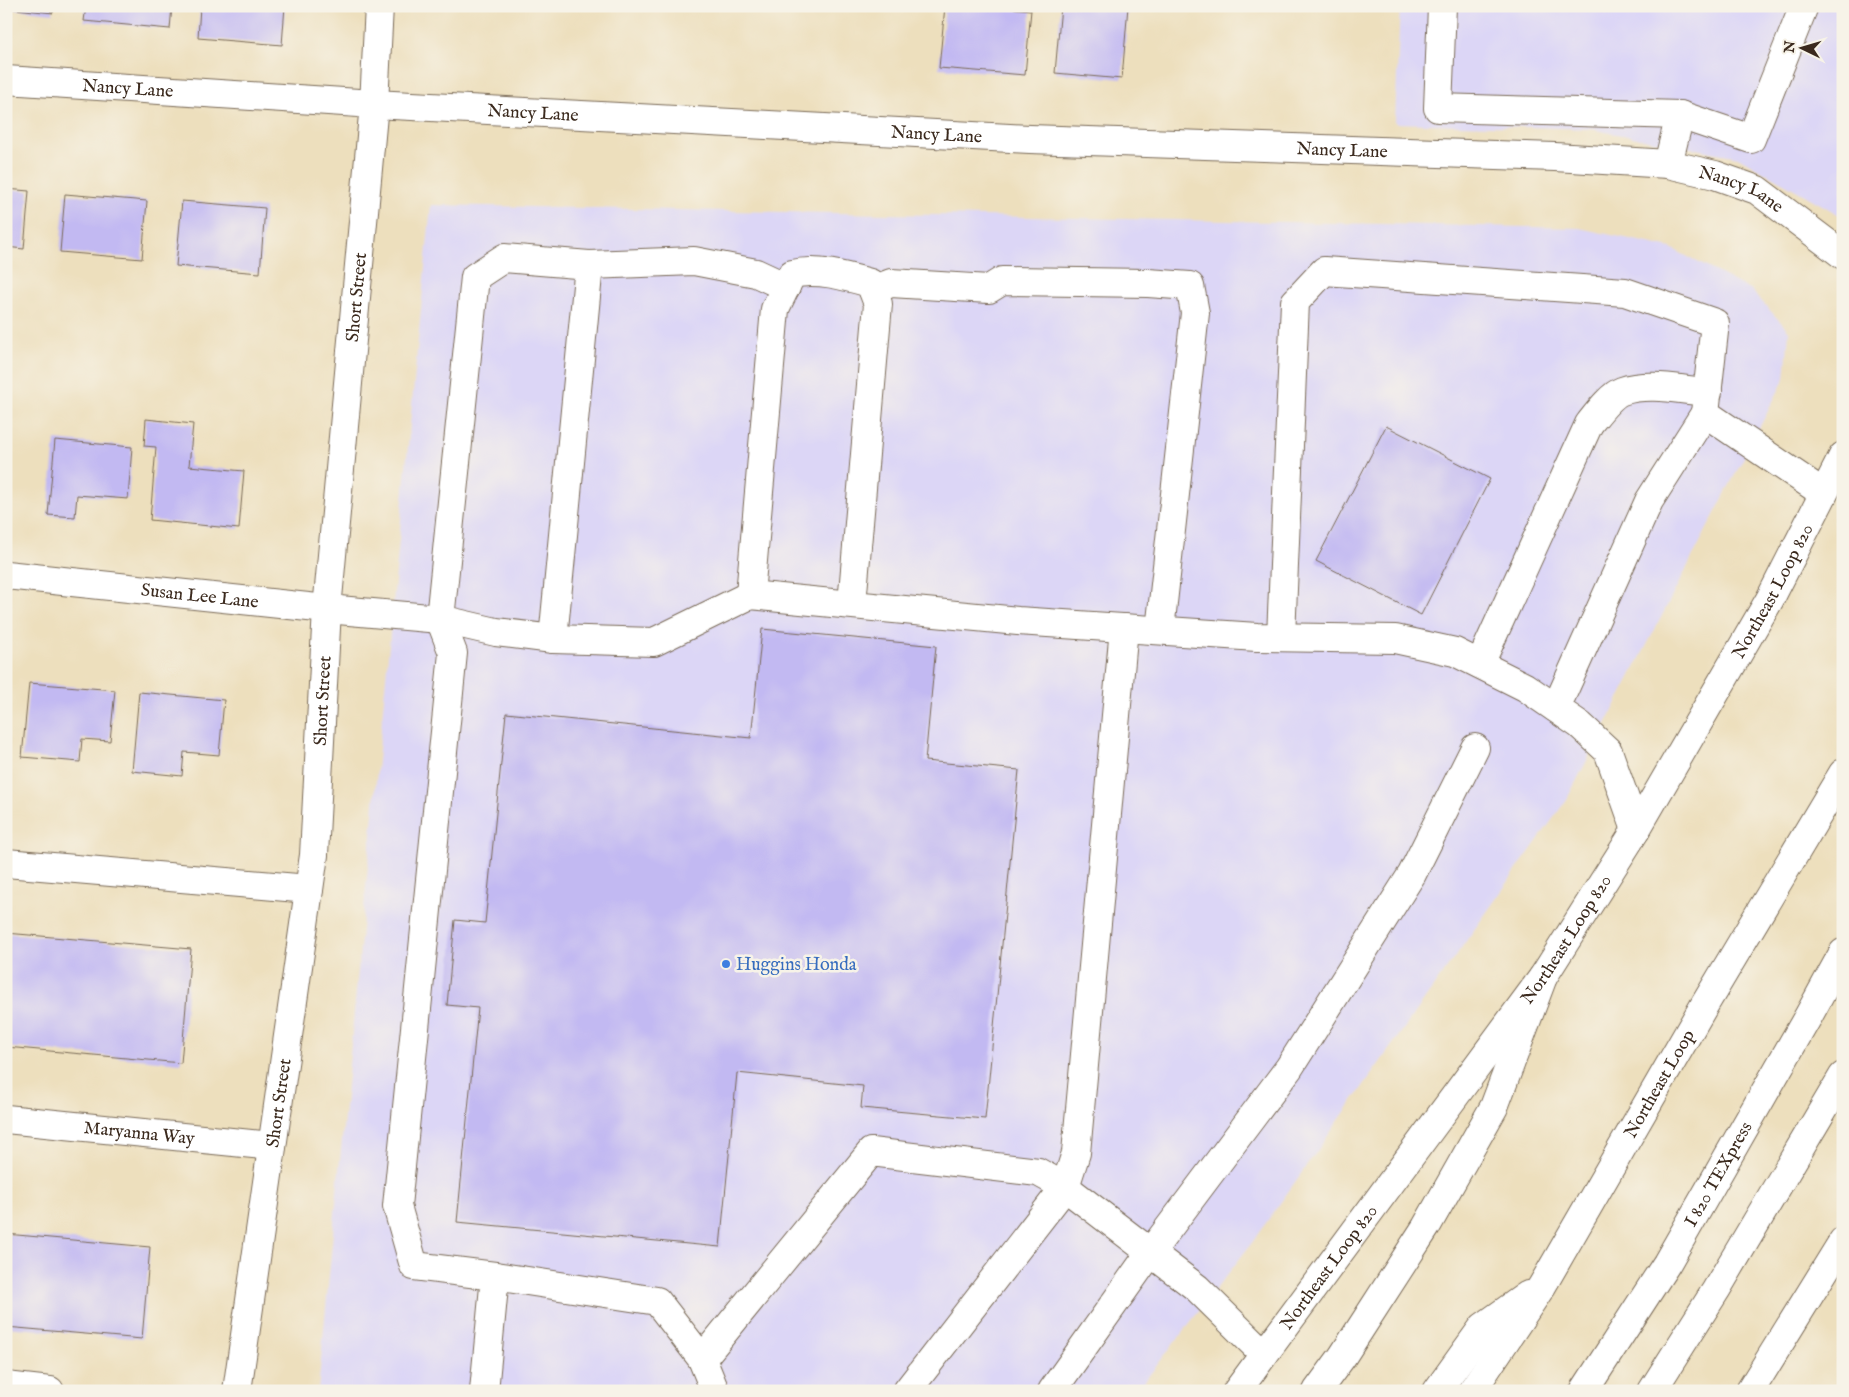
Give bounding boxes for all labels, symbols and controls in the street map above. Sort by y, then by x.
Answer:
north arrow [1776,22,1826,72]
text: N [1780,40,1800,55]
street label: Nancy Lane [81,75,174,104]
street label: Nancy Lane [487,100,579,128]
street label: Nancy Lane [890,122,983,149]
street label: Nancy Lane [1296,138,1388,164]
street label: Nancy Lane [1696,162,1787,219]
street label: Short Street [342,252,373,343]
street label: Northeast Loop 820 [1728,520,1819,663]
street label: Susan Lee Lane [140,579,260,615]
street label: Short Street [310,655,338,746]
street label: Northeast Loop 820 [1517,871,1618,1010]
place label: Huggins Honda [736,954,857,977]
marker: Huggins Honda [720,958,732,970]
street label: Northeast Loop [1620,1026,1701,1143]
street label: Short Street [262,1057,298,1149]
street label: Maryanna Way [83,1117,196,1151]
street label: I 820 TEXpress [1680,1118,1758,1231]
street label: Northeast Loop 820 [1276,1201,1384,1335]

